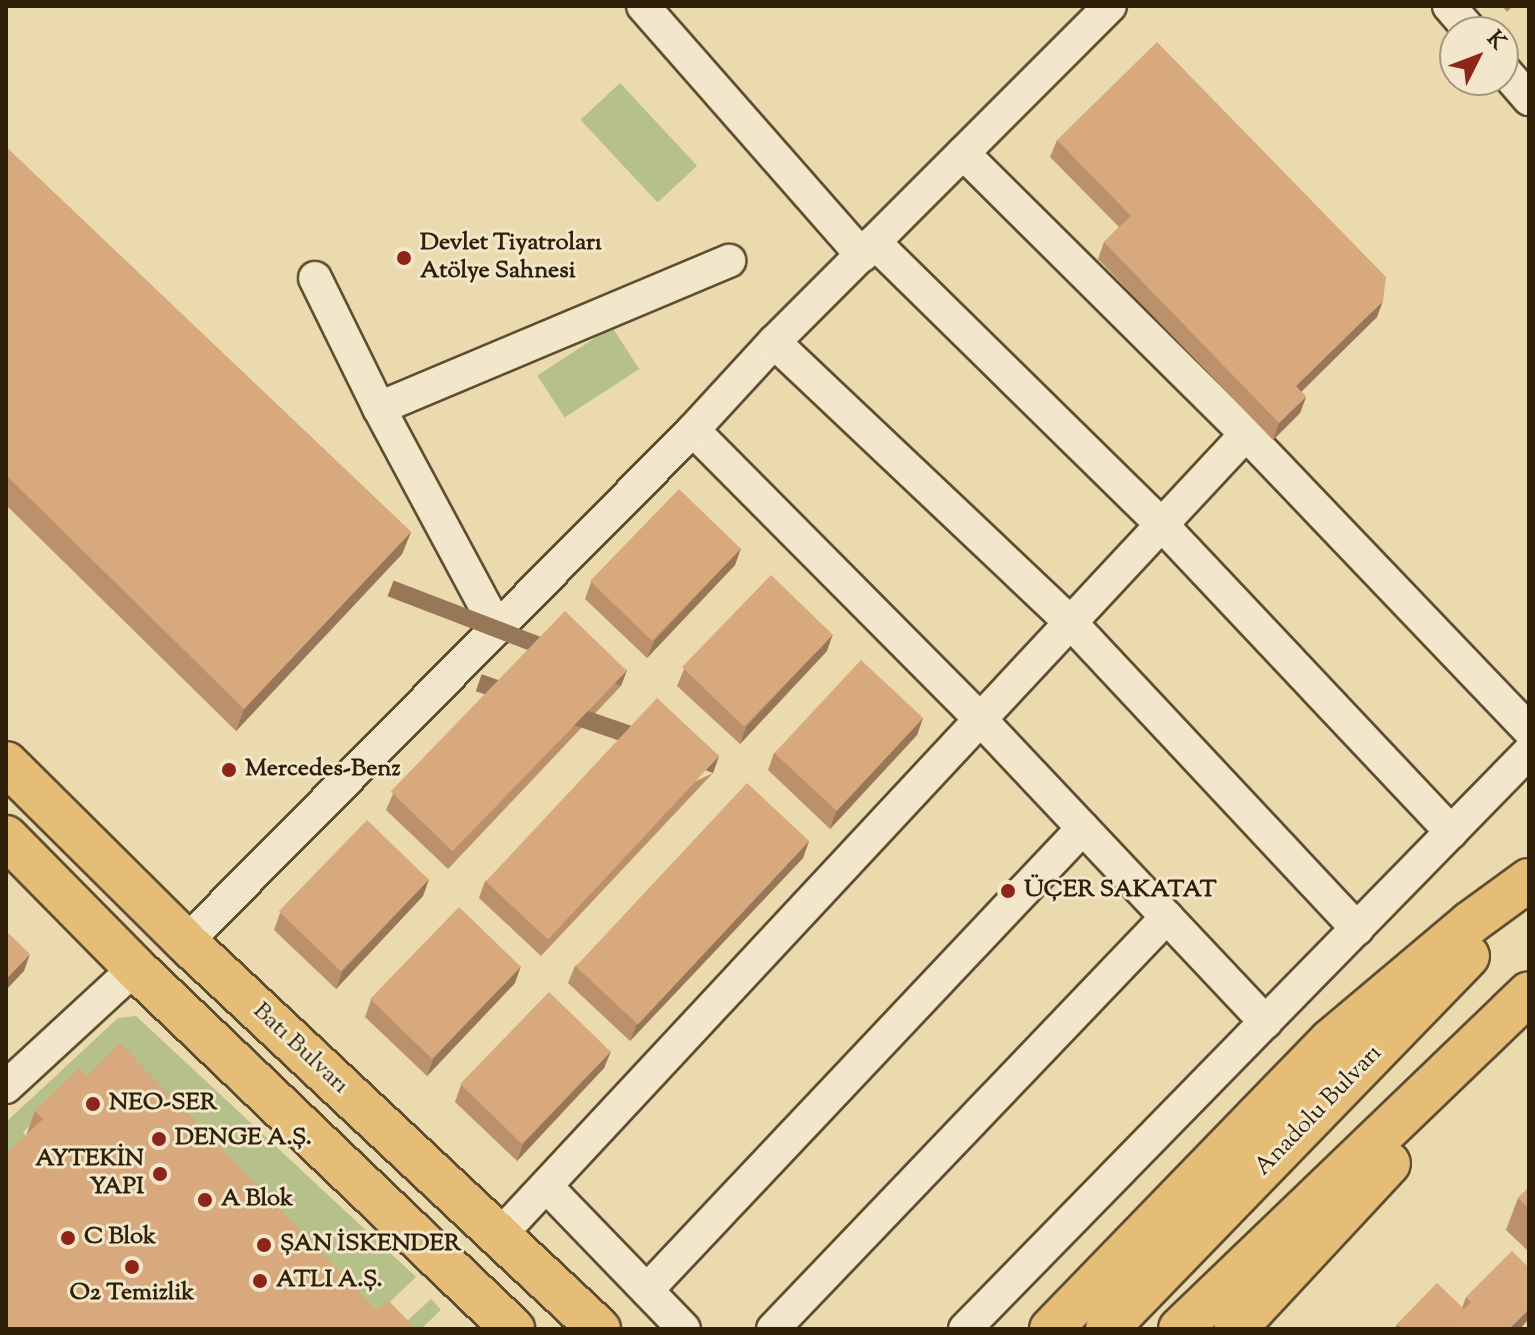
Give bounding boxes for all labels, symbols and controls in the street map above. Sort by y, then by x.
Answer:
north arrow [1439,16,1519,96]
text: K [1478,25,1513,58]
place label: Devlet Tiyatroları Atölye Sahnesi [420,230,602,286]
marker: Devlet Tiyatroları Atölye Sahnesi [395,249,413,267]
place label: Mercedes-Benz [245,756,401,784]
marker: Mercedes-Benz [220,761,238,779]
place label: ÜÇER SAKATAT [1024,877,1217,905]
marker: ÜÇER SAKATAT [999,882,1017,900]
street label: Batı Bulvarı [246,997,354,1101]
street label: Anadolu Bulvarı [1249,1040,1389,1182]
place label: NEO-SER [109,1090,217,1118]
marker: NEO-SER [84,1095,102,1113]
place label: DENGE A.Ş. [175,1125,312,1153]
marker: DENGE A.Ş. [150,1130,168,1148]
place label: AYTEKİN YAPI [35,1146,144,1202]
marker: AYTEKİN YAPI [151,1165,169,1183]
place label: A Blok [221,1186,293,1214]
marker: A Blok [196,1191,214,1209]
place label: C Blok [84,1224,156,1252]
marker: C Blok [59,1229,77,1247]
place label: ŞAN İSKENDER [280,1231,461,1259]
marker: ŞAN İSKENDER [255,1236,273,1254]
marker: O2 Temizlik [123,1258,141,1276]
place label: ATLI A.Ş. [276,1267,383,1295]
marker: ATLI A.Ş. [251,1272,269,1290]
place label: O2 Temizlik [70,1280,194,1308]

